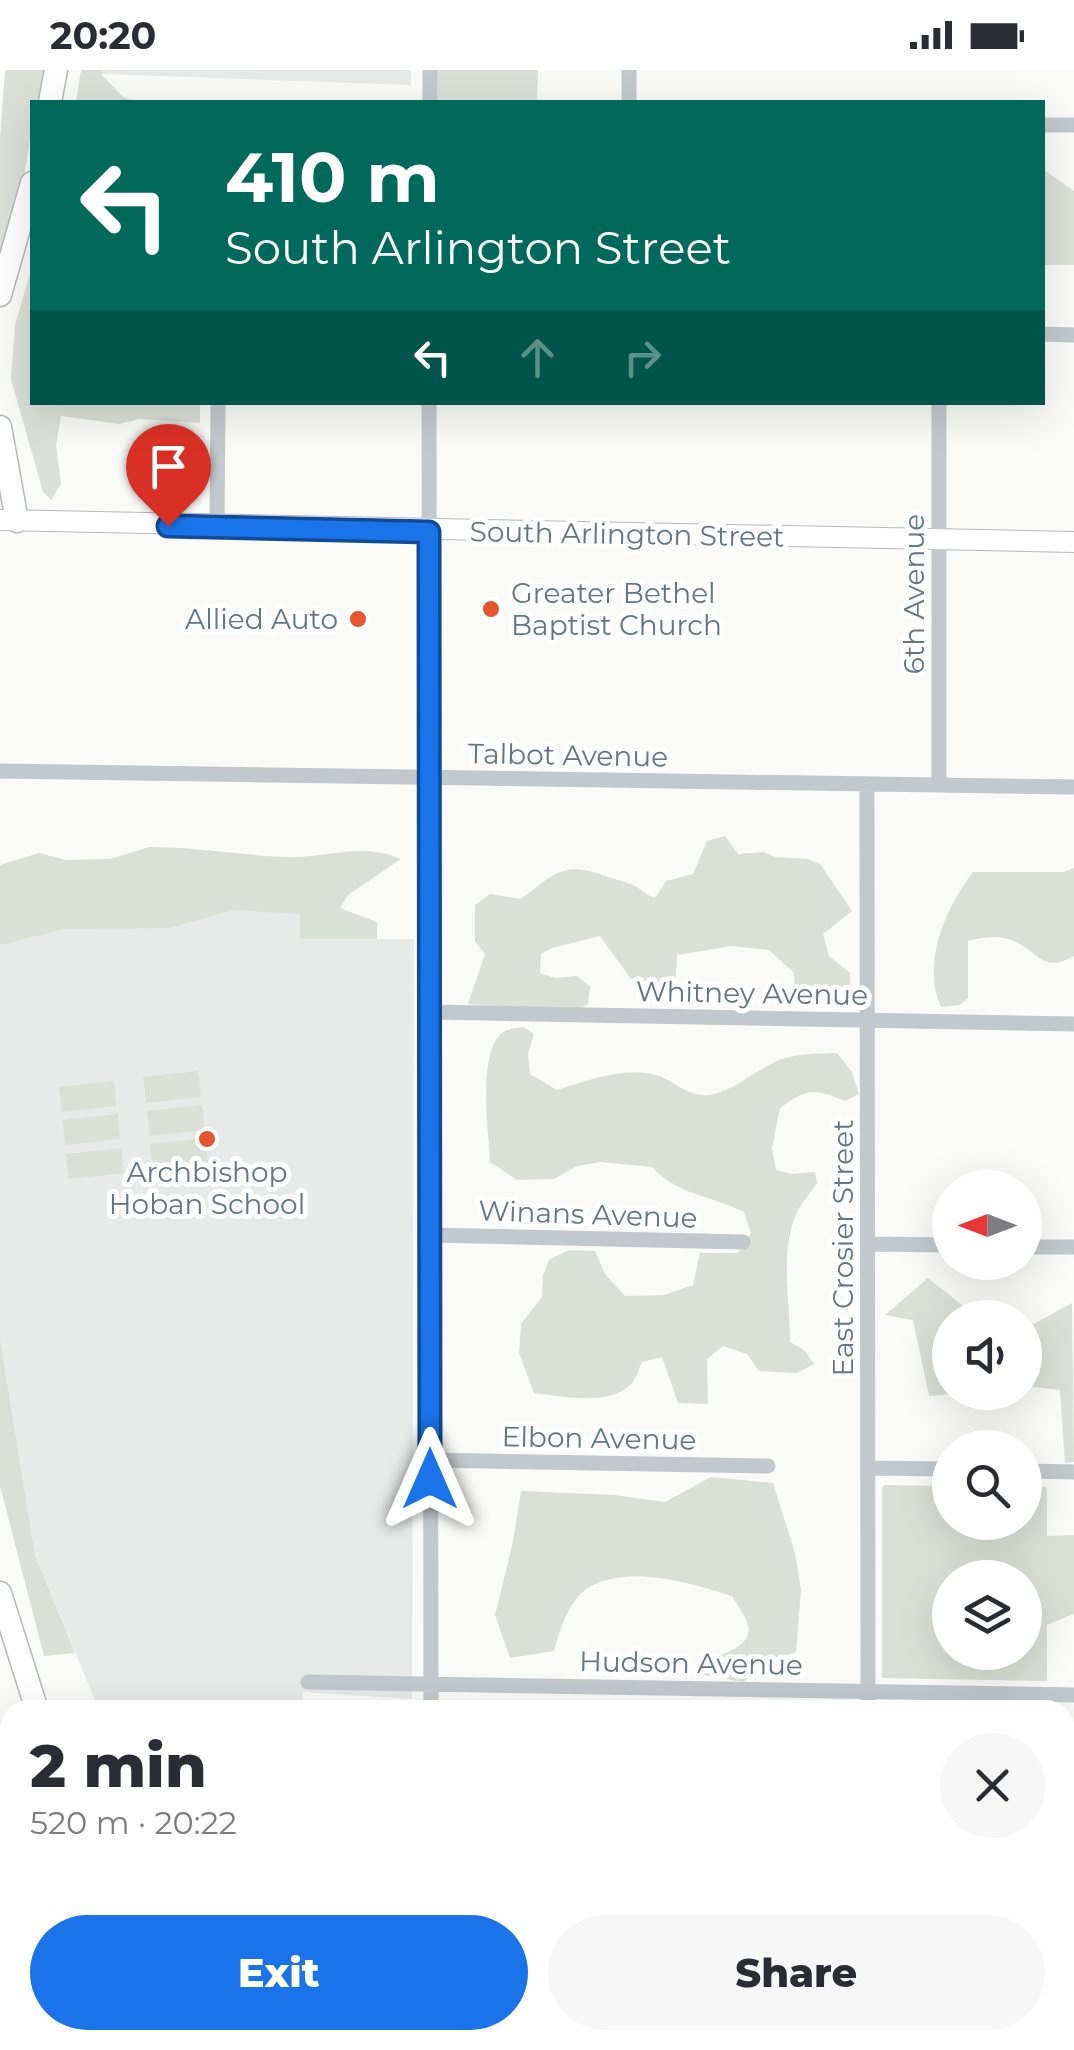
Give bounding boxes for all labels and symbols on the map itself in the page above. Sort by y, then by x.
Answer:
pin [126,424,211,527]
street label: South Arlington Street [469,514,785,554]
street label: 6th Avenue [897,514,931,674]
place label: Greater Bethel Baptist Church [511,576,722,642]
marker: Greater Bethel Baptist Church [480,598,502,620]
place label: Allied Auto [185,602,338,636]
marker: Allied Auto [347,608,369,630]
street label: Talbot Avenue [468,736,668,774]
street label: Whitney Avenue [636,974,868,1012]
street label: East Crosier Street [826,1119,860,1377]
marker: Archbishop Hoban School [196,1128,218,1150]
place label: Archbishop Hoban School [109,1155,305,1221]
north arrow [932,1170,1042,1280]
street label: Winans Avenue [478,1193,698,1235]
street label: Elbon Avenue [501,1419,697,1457]
position arrow [378,1427,482,1531]
street label: Hudson Avenue [579,1644,803,1682]

